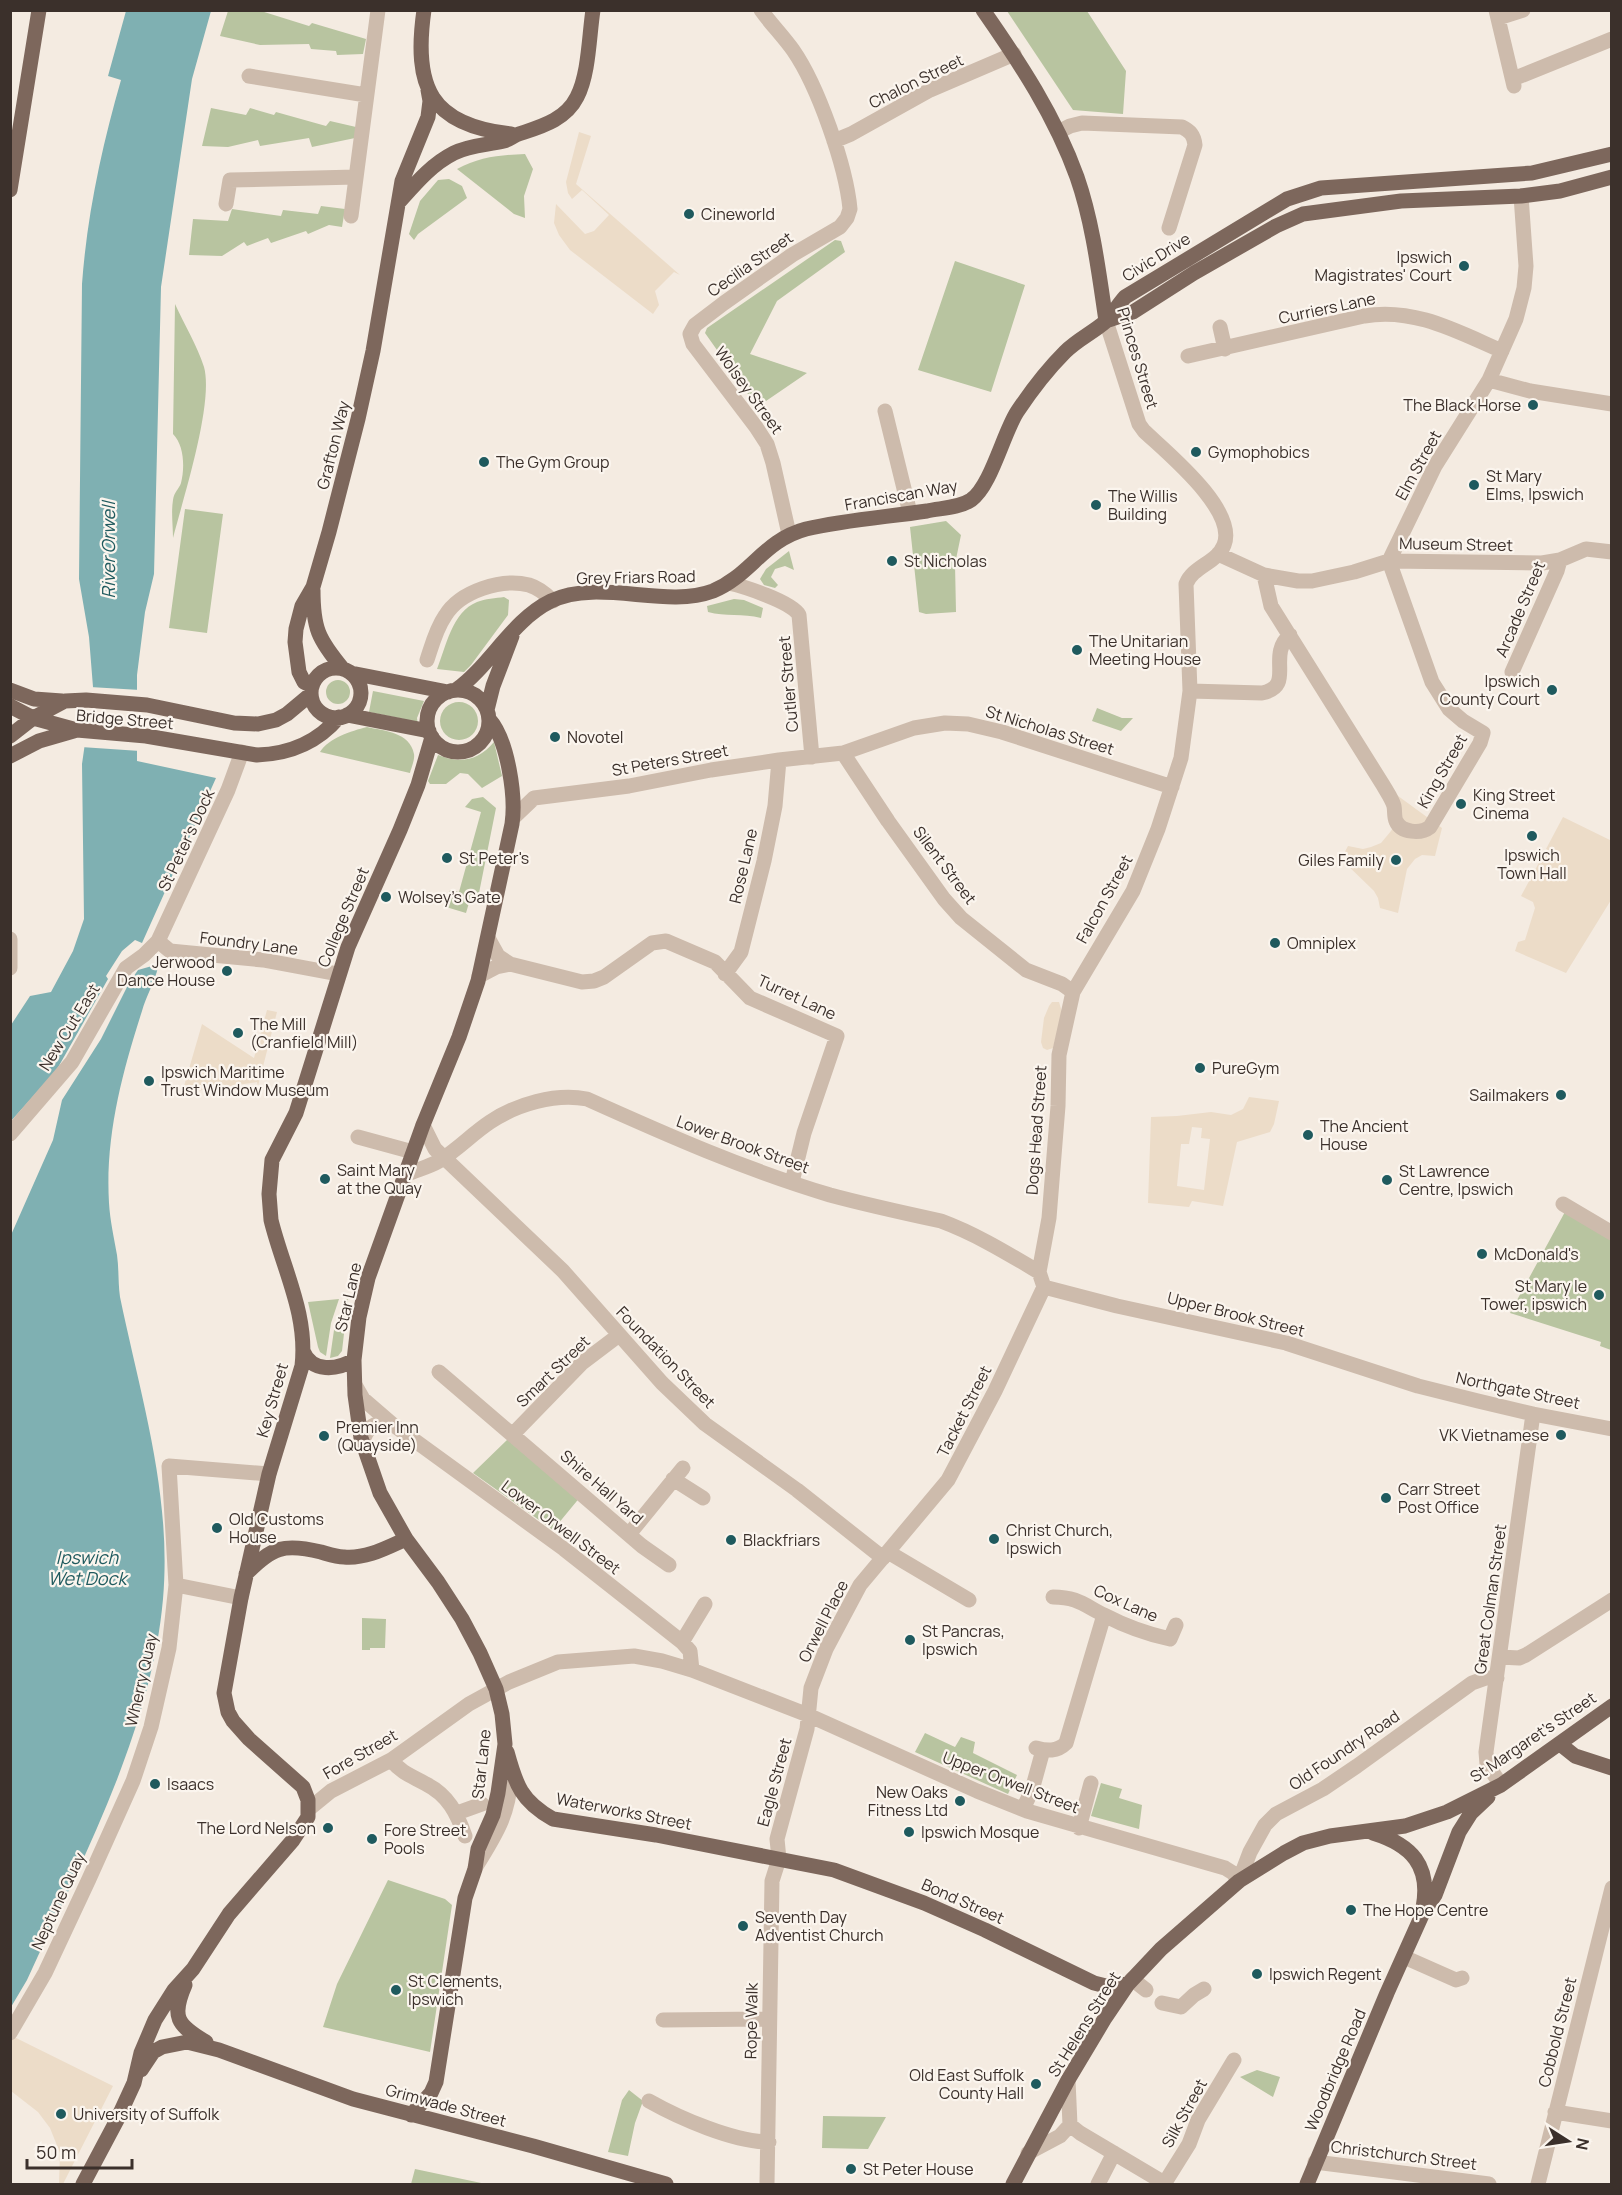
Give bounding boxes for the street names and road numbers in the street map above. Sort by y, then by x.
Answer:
street label: Chalon Street [865,49,967,113]
street label: Cecilia Street [703,226,797,302]
street label: Civic Drive [1118,227,1194,287]
street label: Curriers Lane [1277,287,1377,329]
street label: Princes Street [1112,304,1164,412]
street label: Wolsey Street [710,342,788,438]
street label: Grafton Way [311,398,355,492]
street label: Elm Street [1390,426,1446,504]
street label: Franciscan Way [843,474,960,516]
street label: Museum Street [1399,532,1513,556]
street label: Arcade Street [1490,558,1550,660]
street label: Grey Friars Road [576,565,696,589]
street label: Cutler Street [773,635,803,733]
street label: St Nicholas Street [983,700,1117,760]
street label: Bridge Street [75,704,175,734]
street label: King Street [1412,730,1472,812]
street label: St Peters Street [610,739,730,781]
street label: St Peter's Dock [153,784,220,895]
street label: Silent Street [908,821,982,909]
street label: Rose Lane [724,826,762,906]
street label: Falcon Street [1071,851,1137,947]
street label: College Street [312,864,374,970]
street label: Foundry Lane [199,926,299,960]
street label: Turret Lane [754,969,840,1025]
street label: New Cut East [33,979,105,1075]
street label: Dogs Head Street [1020,1064,1052,1196]
street label: Lower Brook Street [673,1110,813,1178]
street label: Star Lane [329,1260,367,1334]
street label: Upper Brook Street [1165,1286,1307,1342]
street label: Foundation Street [612,1301,720,1413]
street label: Smart Street [511,1330,595,1412]
street label: Key Street [251,1360,293,1440]
street label: Tacket Street [932,1361,996,1461]
street label: Northgate Street [1454,1366,1582,1414]
street label: Shire Hall Yard [556,1445,648,1529]
street label: Lower Orwell Street [497,1475,625,1579]
street label: Great Colman Street [1469,1523,1511,1675]
street label: Orwell Place [793,1576,853,1666]
street label: Cox Lane [1090,1579,1162,1627]
street label: Wherry Quay [120,1631,163,1729]
street label: St Margaret's Street [1466,1687,1600,1787]
street label: Old Foundry Road [1284,1705,1404,1795]
street label: Fore Street [319,1724,401,1784]
street label: Star Lane [466,1728,496,1800]
street label: Eagle Street [752,1735,796,1829]
street label: Upper Orwell Street [939,1746,1083,1818]
street label: Waterworks Street [554,1787,694,1835]
street label: Neptune Quay [26,1848,90,1953]
street label: Bond Street [918,1873,1008,1929]
street label: St Helens Street [1043,1967,1125,2081]
street label: Cobbold Street [1533,1975,1581,2089]
street label: Rope Walk [739,1982,763,2059]
street label: Woodbridge Road [1299,2005,1371,2135]
street label: Silk Street [1156,2075,1212,2151]
street label: Grimwade Street [383,2078,509,2132]
street label: Christchurch Street [1330,2135,1478,2175]

